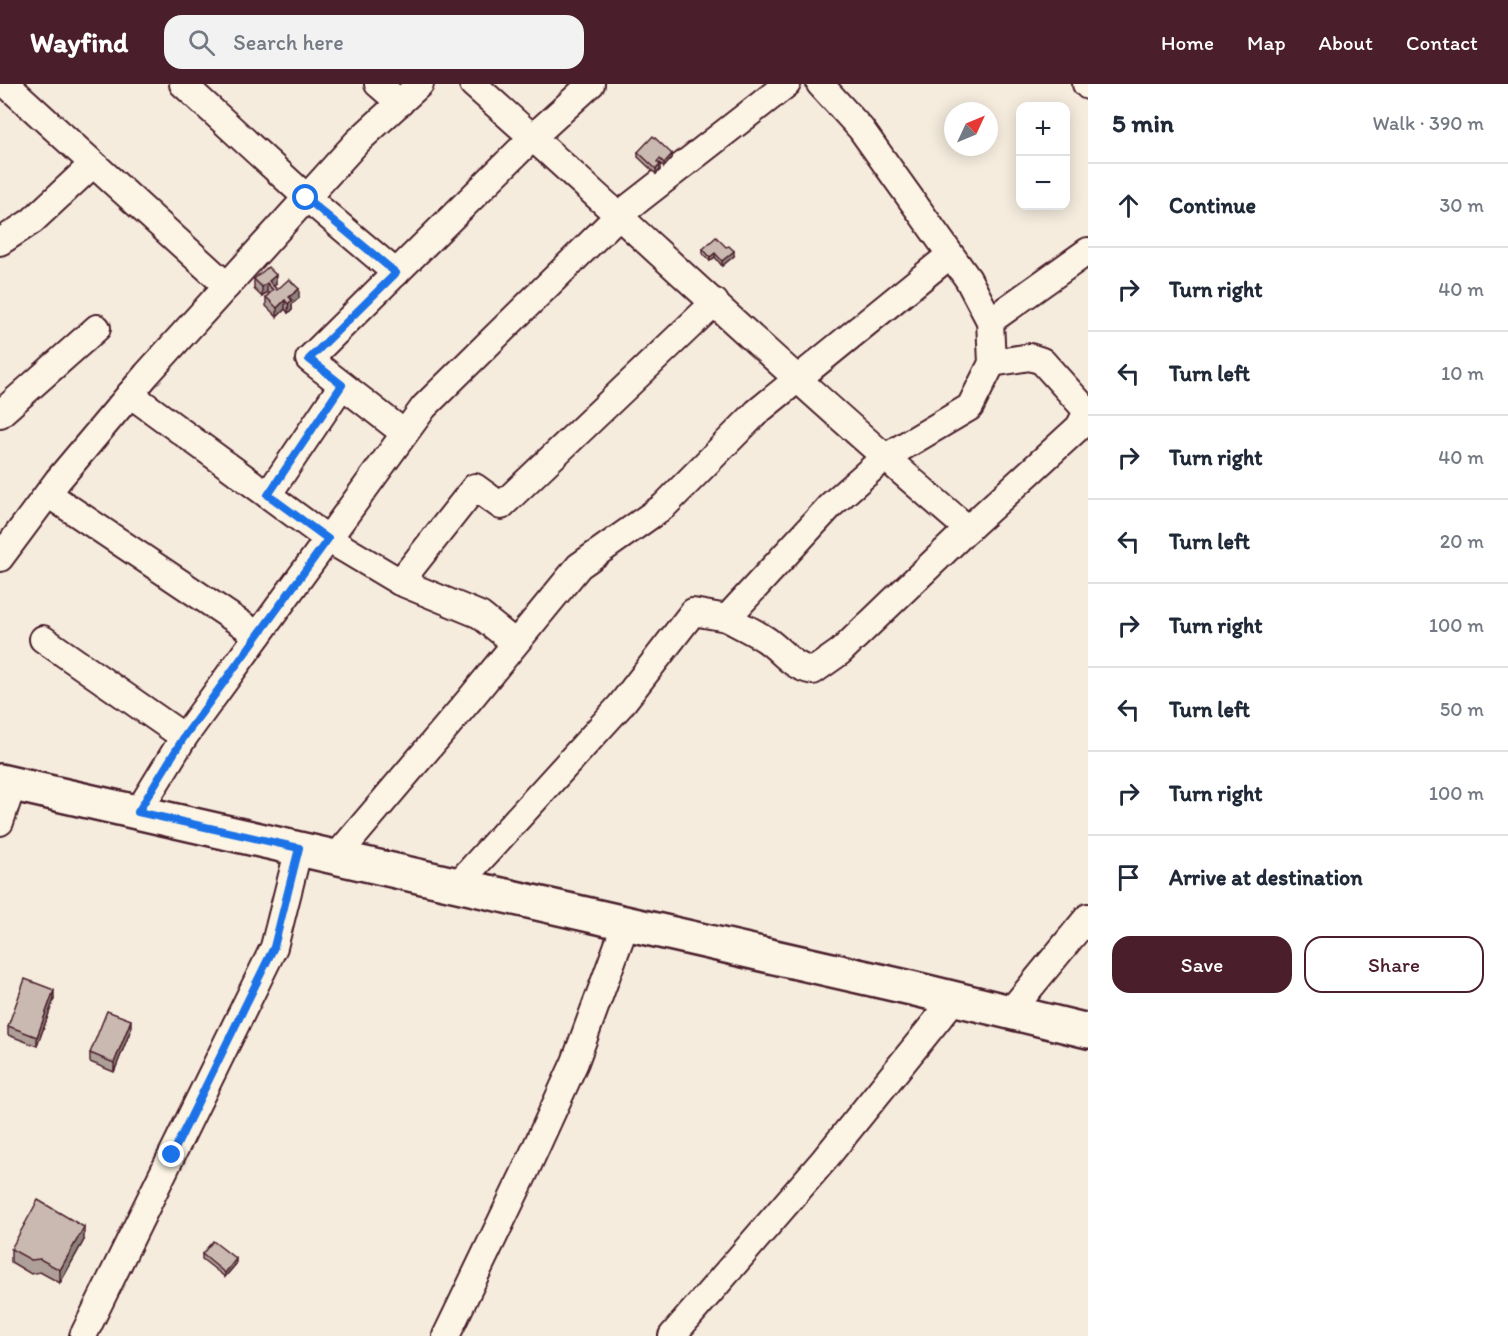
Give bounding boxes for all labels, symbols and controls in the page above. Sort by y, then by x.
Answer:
search box [164,15,584,69]
text: Wayfind [30,25,128,59]
icon: search [185,26,218,59]
text: Search here [233,29,344,56]
text: Home [1161,30,1214,55]
text: Map [1247,30,1286,55]
text: About [1319,30,1373,55]
text: Contact [1406,30,1478,55]
north arrow [944,102,998,156]
map controls [1016,102,1070,210]
button: + [1016,102,1070,156]
text: 5 min [1112,107,1174,139]
text: Walk · 390 m [1373,111,1484,135]
button: − [1016,156,1070,210]
route start [292,184,318,210]
icon: ahead [1112,189,1145,222]
text: Continue [1169,192,1256,219]
text: 30 m [1439,193,1484,217]
icon: right [1112,273,1145,306]
text: Turn right [1169,276,1263,303]
text: 40 m [1438,277,1484,301]
icon: left [1112,357,1145,390]
text: Turn left [1169,360,1250,387]
text: 10 m [1441,361,1484,385]
icon: right [1112,441,1145,474]
text: Turn right [1169,444,1263,471]
text: 40 m [1438,445,1484,469]
icon: left [1112,525,1145,558]
text: Turn left [1169,528,1250,555]
text: 20 m [1440,529,1484,553]
icon: right [1112,609,1145,642]
text: Turn right [1169,612,1263,639]
text: 100 m [1429,613,1484,637]
icon: left [1112,693,1145,726]
text: Turn left [1169,696,1250,723]
text: 50 m [1440,697,1484,721]
icon: right [1112,777,1145,810]
text: Turn right [1169,780,1263,807]
text: 100 m [1429,781,1484,805]
icon: arrive [1112,861,1145,894]
text: Arrive at destination [1169,864,1363,891]
button: Save [1112,936,1292,993]
button: Share [1304,936,1484,993]
route end [158,1141,184,1167]

